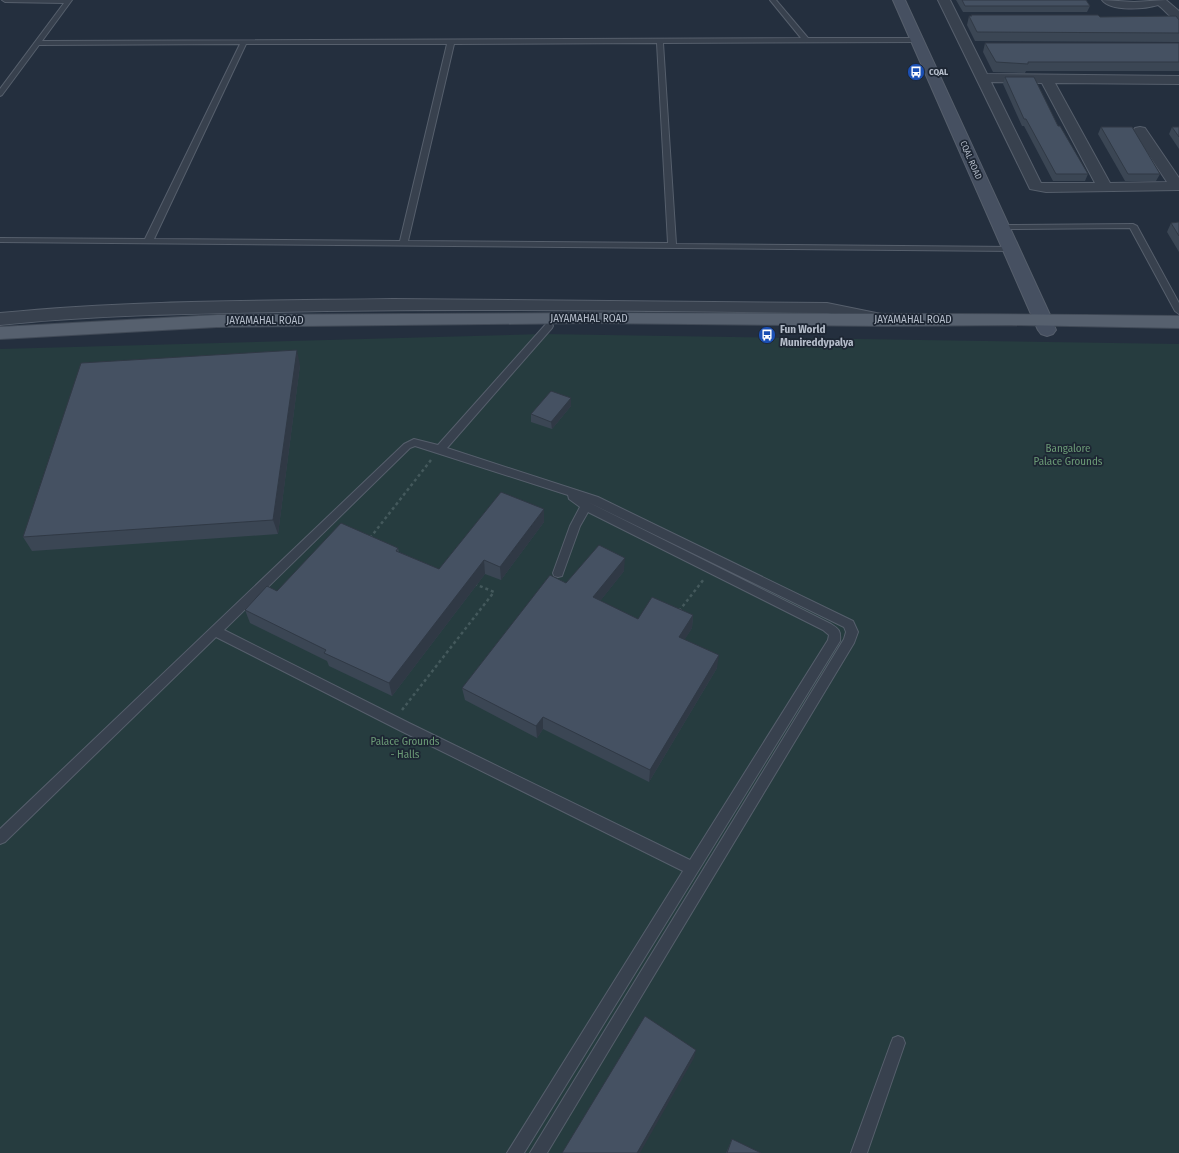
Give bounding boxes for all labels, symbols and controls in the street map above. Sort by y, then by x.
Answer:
bus stop icon: CQAL [906,62,926,82]
place label: CQAL [929,67,949,77]
street label: CQAL ROAD [958,139,984,181]
street label: JAYAMAHAL ROAD [550,312,628,325]
street label: JAYAMAHAL ROAD [874,313,952,326]
street label: JAYAMAHAL ROAD [226,314,304,327]
place label: Fun World Munireddypalya [780,323,854,349]
bus stop icon: Fun World Munireddypalya [757,325,777,345]
park label: Bangalore Palace Grounds [1034,442,1103,468]
park label: Palace Grounds - Halls [371,735,440,761]

